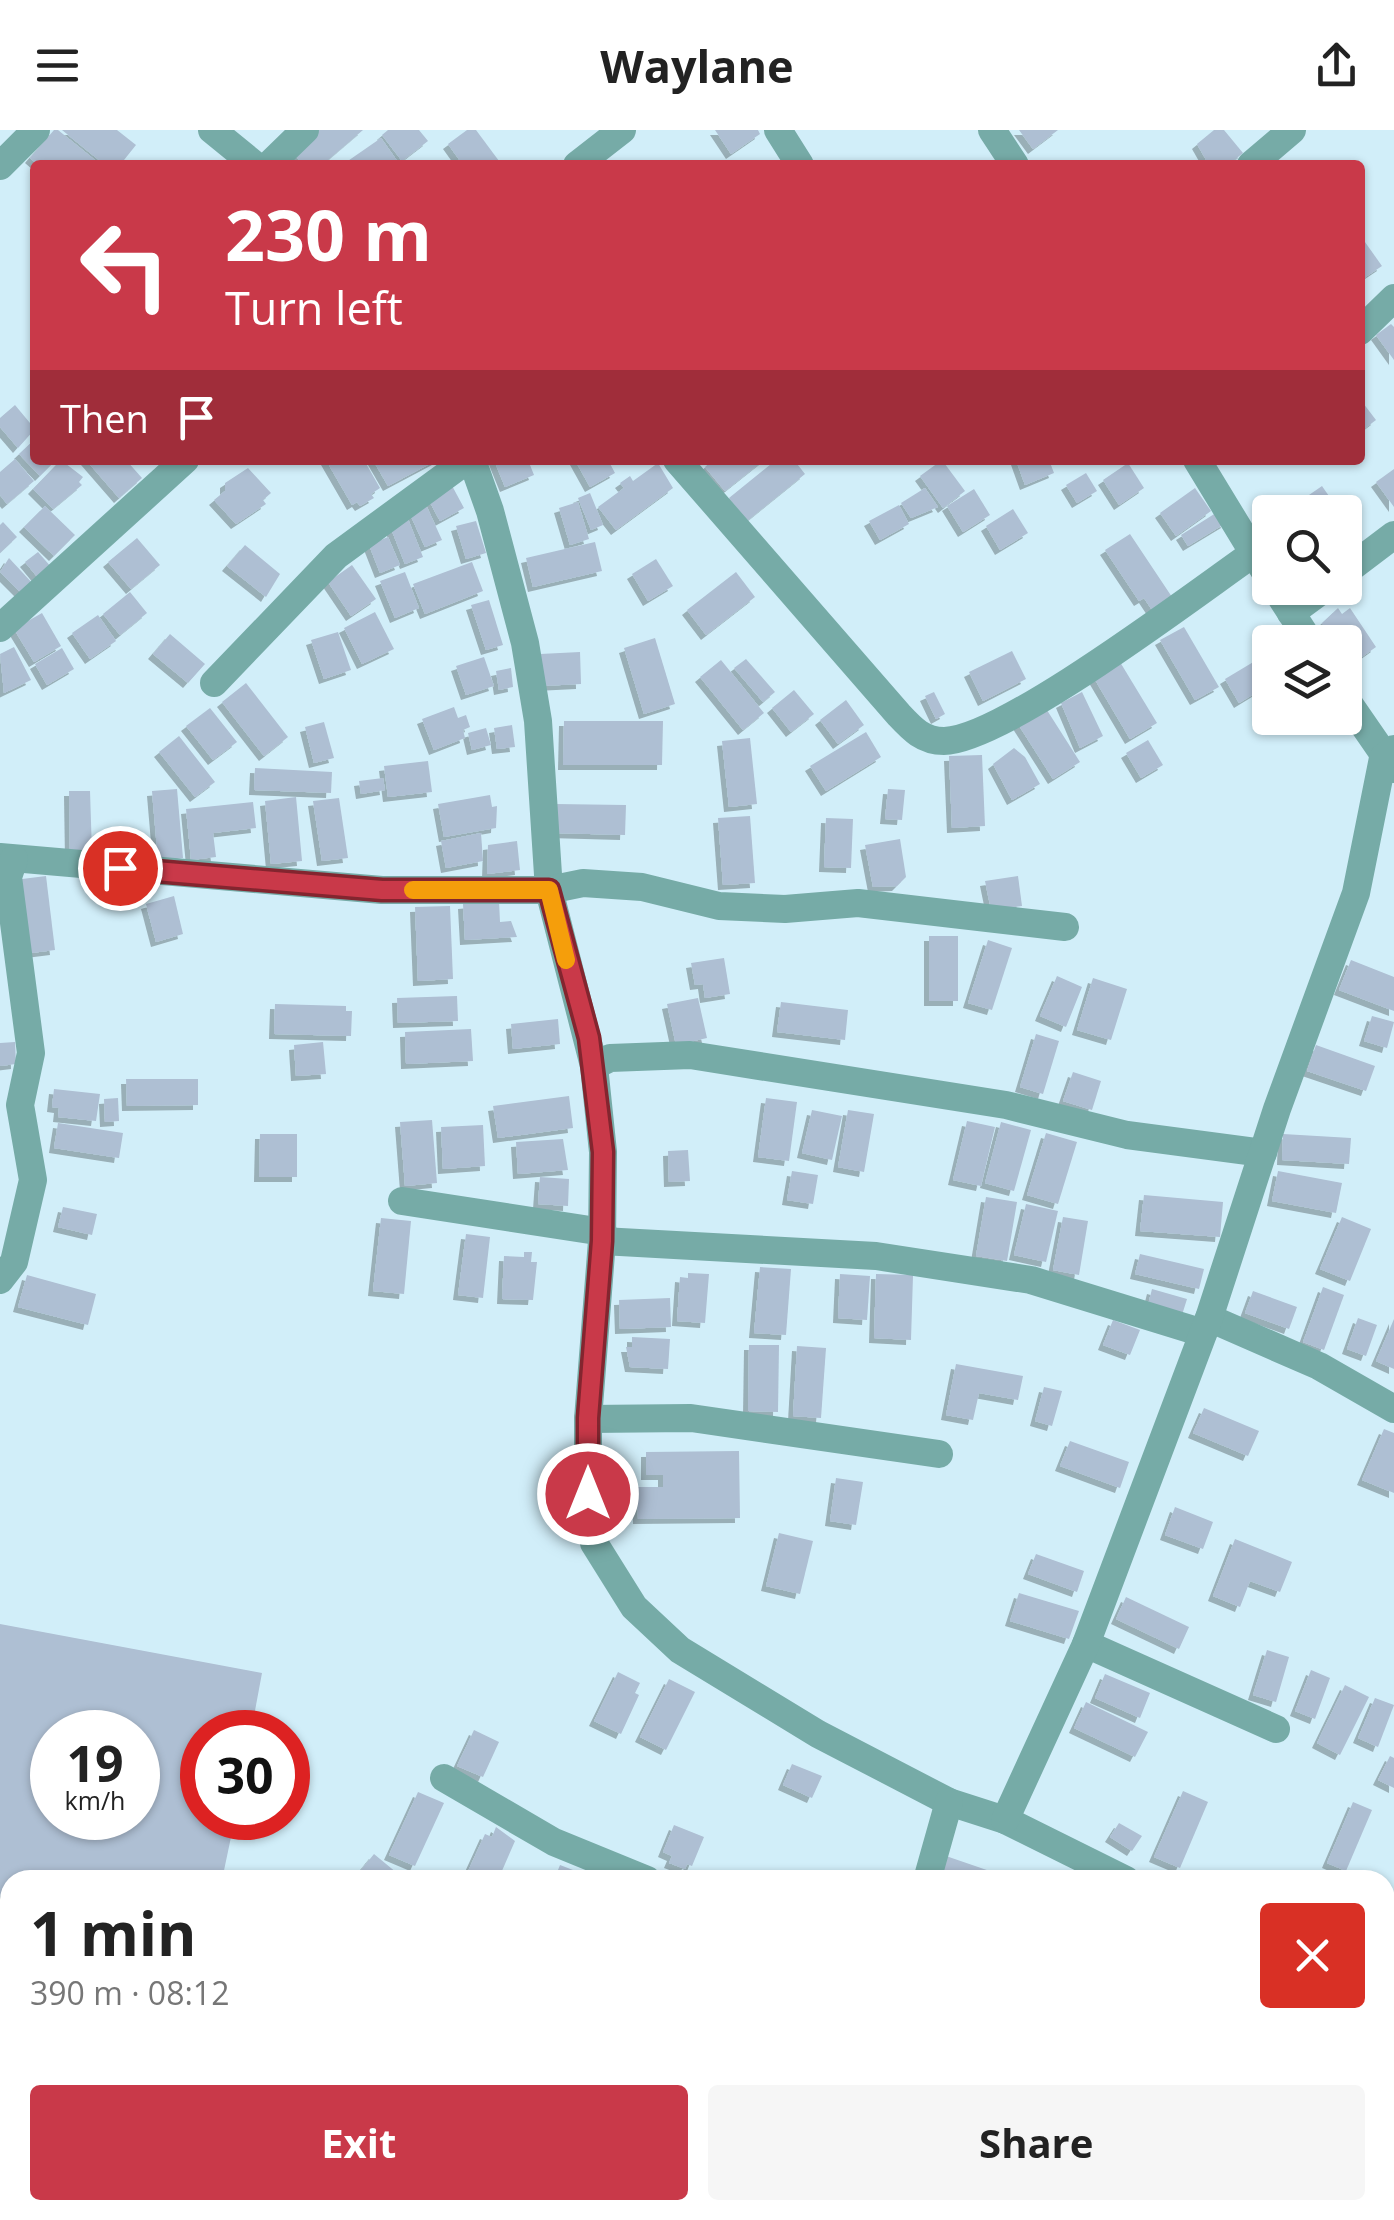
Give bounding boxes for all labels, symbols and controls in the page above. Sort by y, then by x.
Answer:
text: Waylane [600,35,794,96]
icon: menu [30,38,85,93]
icon: share [1309,38,1364,93]
text: 230 m [225,186,432,282]
icon: left [60,200,190,330]
text: Turn left [225,277,403,338]
icon: arrive [169,390,224,445]
text: Then [60,392,149,444]
map controls [1252,495,1362,735]
button: search [1252,495,1362,605]
button: layers [1252,625,1362,735]
pin [78,826,163,911]
icon: arrive [93,841,148,896]
position arrow [536,1442,640,1546]
speed limit sign: 30 [180,1710,310,1840]
text: 19 [66,1729,124,1797]
text: km/h [65,1783,125,1817]
text: 1 min [30,1892,197,1974]
button: close [1260,1903,1365,2008]
text: 390 m · 08:12 [30,1971,229,2014]
button: Exit [30,2085,688,2200]
button: Share [708,2085,1365,2200]

